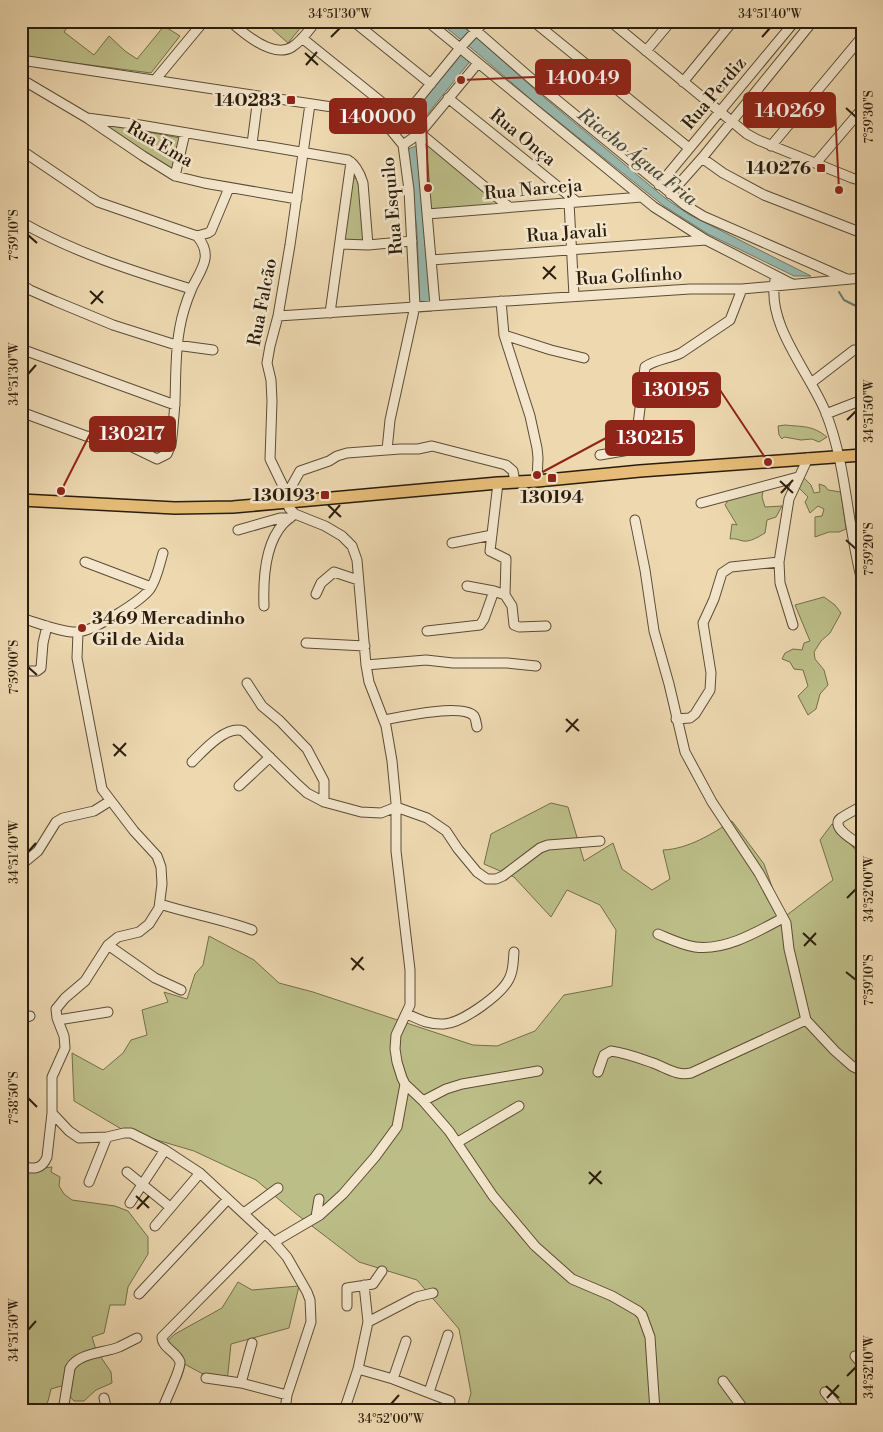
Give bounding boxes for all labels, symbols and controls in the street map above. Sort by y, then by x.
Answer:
text: 34°51'30"W [309,7,373,22]
text: 34°51'40"W [738,7,803,22]
street label: Rua Perdiz [677,52,752,134]
callout: 140049 [536,60,630,94]
text: 140049 [546,66,620,90]
place label: 140283 [215,89,281,112]
text: 7°59'30"S [862,90,877,144]
callout: 140269 [744,93,835,127]
marker: 140283 [285,94,297,106]
callout: 140000 [330,99,426,133]
text: 140269 [755,99,825,123]
water label: Riacho Água Fria [572,101,703,211]
street label: Rua Onça [485,104,561,172]
text: 140000 [340,105,416,129]
street label: Rua Ema [122,116,198,173]
street label: Rua Esquilo [377,156,408,256]
place label: 140276 [746,157,811,180]
marker: 140276 [815,162,827,174]
street label: Rua Narceja [483,174,584,205]
text: 7°59'10"S [7,209,22,261]
street label: Rua Javali [526,219,608,248]
street label: Rua Falcão [243,256,282,348]
street label: Rua Golfinho [575,262,683,291]
text: 34°51'30"W [7,341,22,406]
callout: 130195 [633,373,720,407]
text: 130195 [643,378,709,402]
text: 34°51'50"W [862,378,877,442]
callout: 130217 [90,417,175,451]
callout: 130215 [606,421,694,455]
text: 130217 [99,422,165,446]
text: 130215 [616,426,684,450]
marker: 130194 [546,472,558,484]
place label: 130193 [252,484,315,507]
place label: 130194 [520,486,584,509]
marker: 130193 [319,489,331,501]
text: 7°59'20"S [862,522,877,576]
place label: 3469 Mercadinho Gil de Aida [92,607,245,651]
marker: 3469 Mercadinho Gil de Aida [76,622,88,634]
text: 7°59'00"S [7,640,22,694]
text: 34°51'40"W [7,819,22,884]
text: 34°52'00"W [862,855,877,922]
text: 7°59'10"S [862,954,877,1006]
text: 7°58'50"S [7,1071,22,1125]
text: 34°51'50"W [7,1297,22,1361]
text: 34°52'10"W [862,1334,877,1398]
text: 34°52'00"W [358,1412,425,1427]

